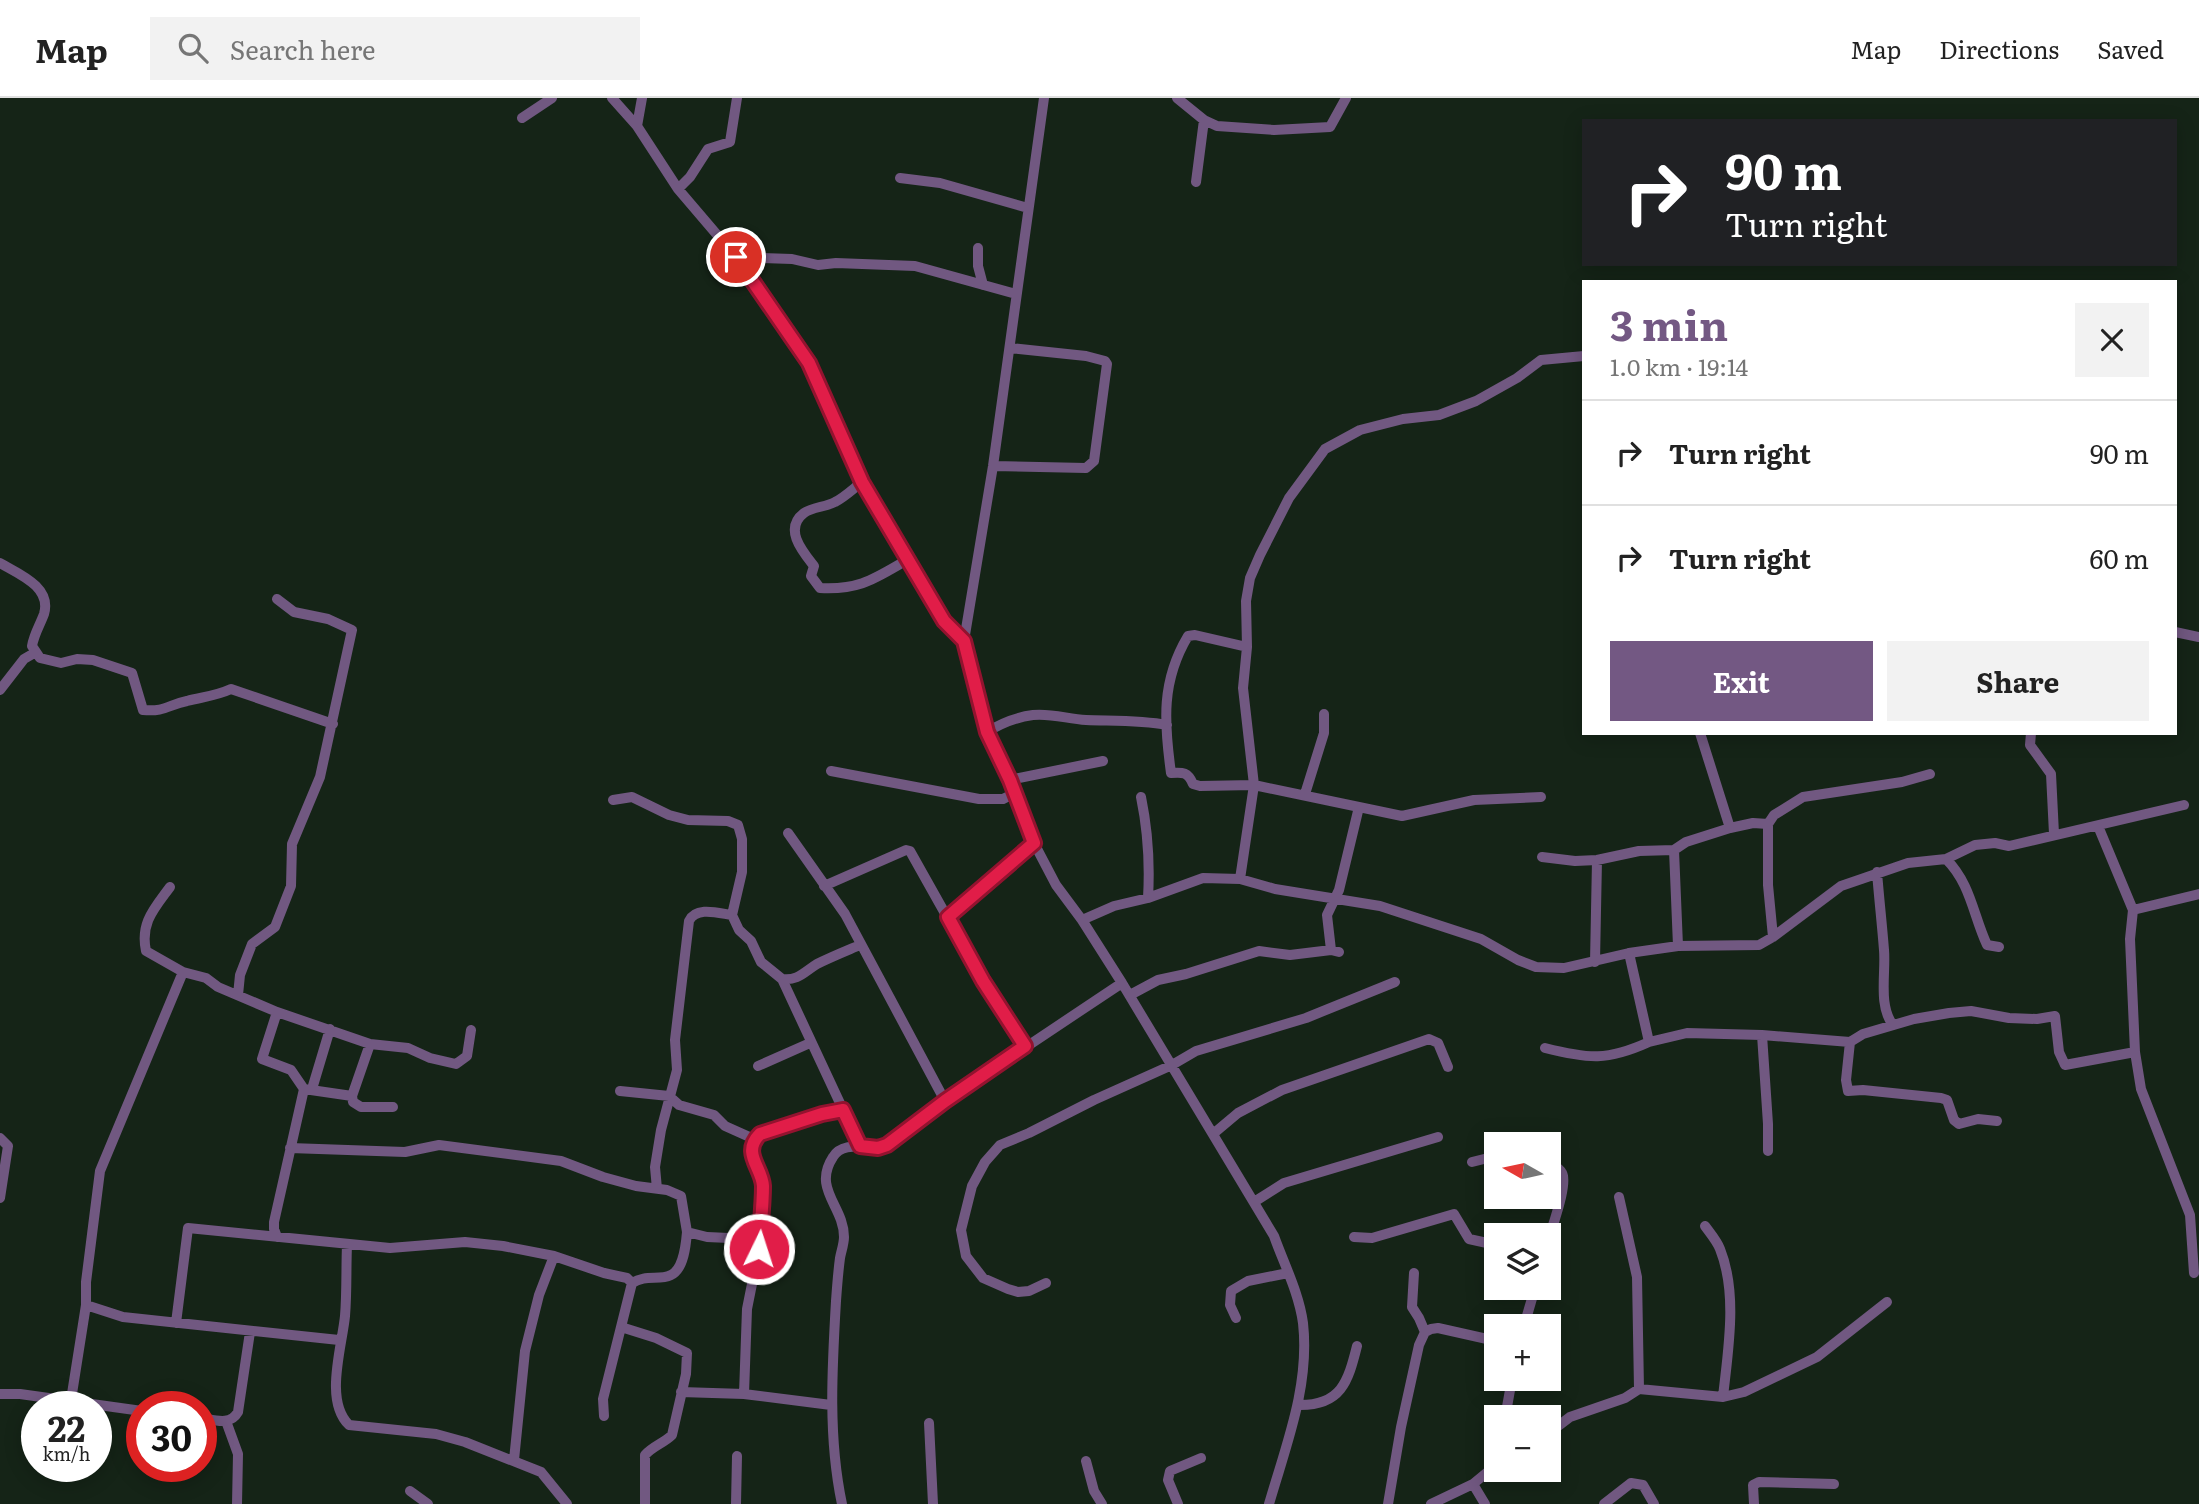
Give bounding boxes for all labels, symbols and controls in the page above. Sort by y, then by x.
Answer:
search box [150,17,640,80]
text: Map [35,24,108,73]
icon: search [174,29,212,67]
text: Search here [230,29,376,68]
text: Map [1850,31,1901,66]
text: Directions [1939,31,2059,66]
text: Saved [2097,31,2164,66]
text: 90 m [1725,132,1842,205]
icon: right [1610,147,1701,238]
text: Turn right [1725,199,1887,247]
pin [706,227,766,287]
icon: arrive [717,238,755,276]
text: 3 min [1610,292,1728,354]
button: close [2075,303,2149,377]
text: 1.0 km · 19:14 [1610,349,1748,383]
text: Turn right [1669,433,1811,472]
text: 90 m [2090,433,2149,472]
icon: right [1610,434,1648,472]
text: Turn right [1669,538,1811,577]
text: 60 m [2090,538,2149,577]
icon: right [1610,539,1648,577]
button: Exit [1610,641,1873,721]
button: Share [1887,641,2149,721]
north arrow [1484,1132,1561,1209]
map controls [1484,1132,1561,1482]
position arrow [722,1212,796,1286]
button: layers [1484,1223,1561,1300]
button: + [1484,1314,1561,1391]
speed limit sign: 30 [126,1391,217,1482]
text: 22 [48,1401,85,1453]
button: − [1484,1405,1561,1482]
text: km/h [43,1440,90,1467]

